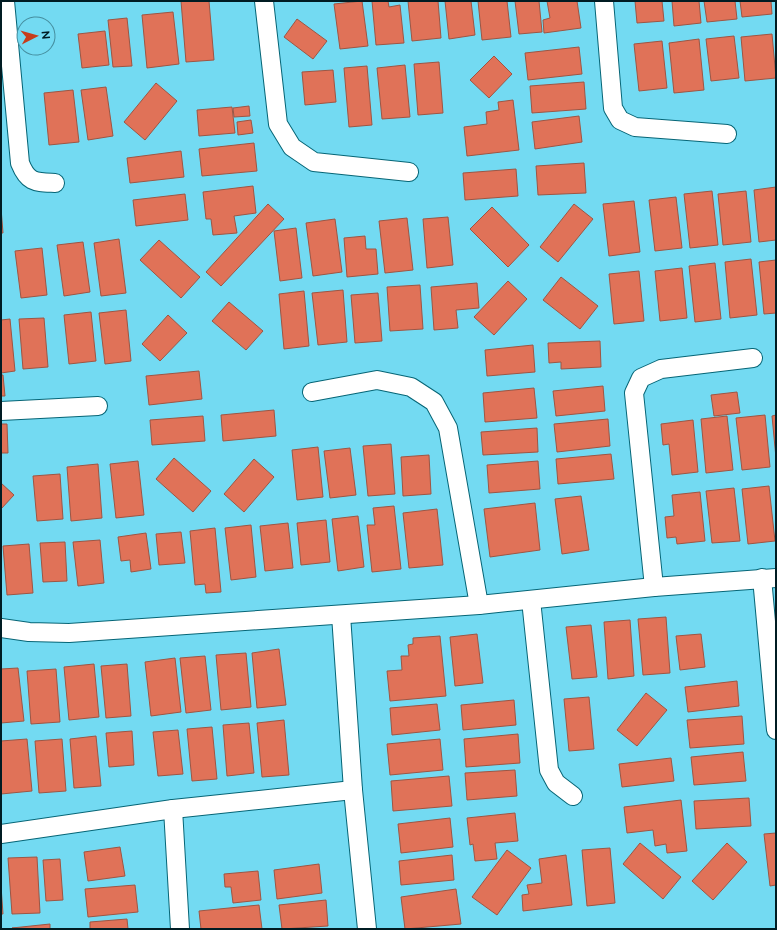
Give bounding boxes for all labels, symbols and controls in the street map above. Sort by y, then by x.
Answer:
north arrow [16,16,56,56]
text: N [39,30,52,40]

